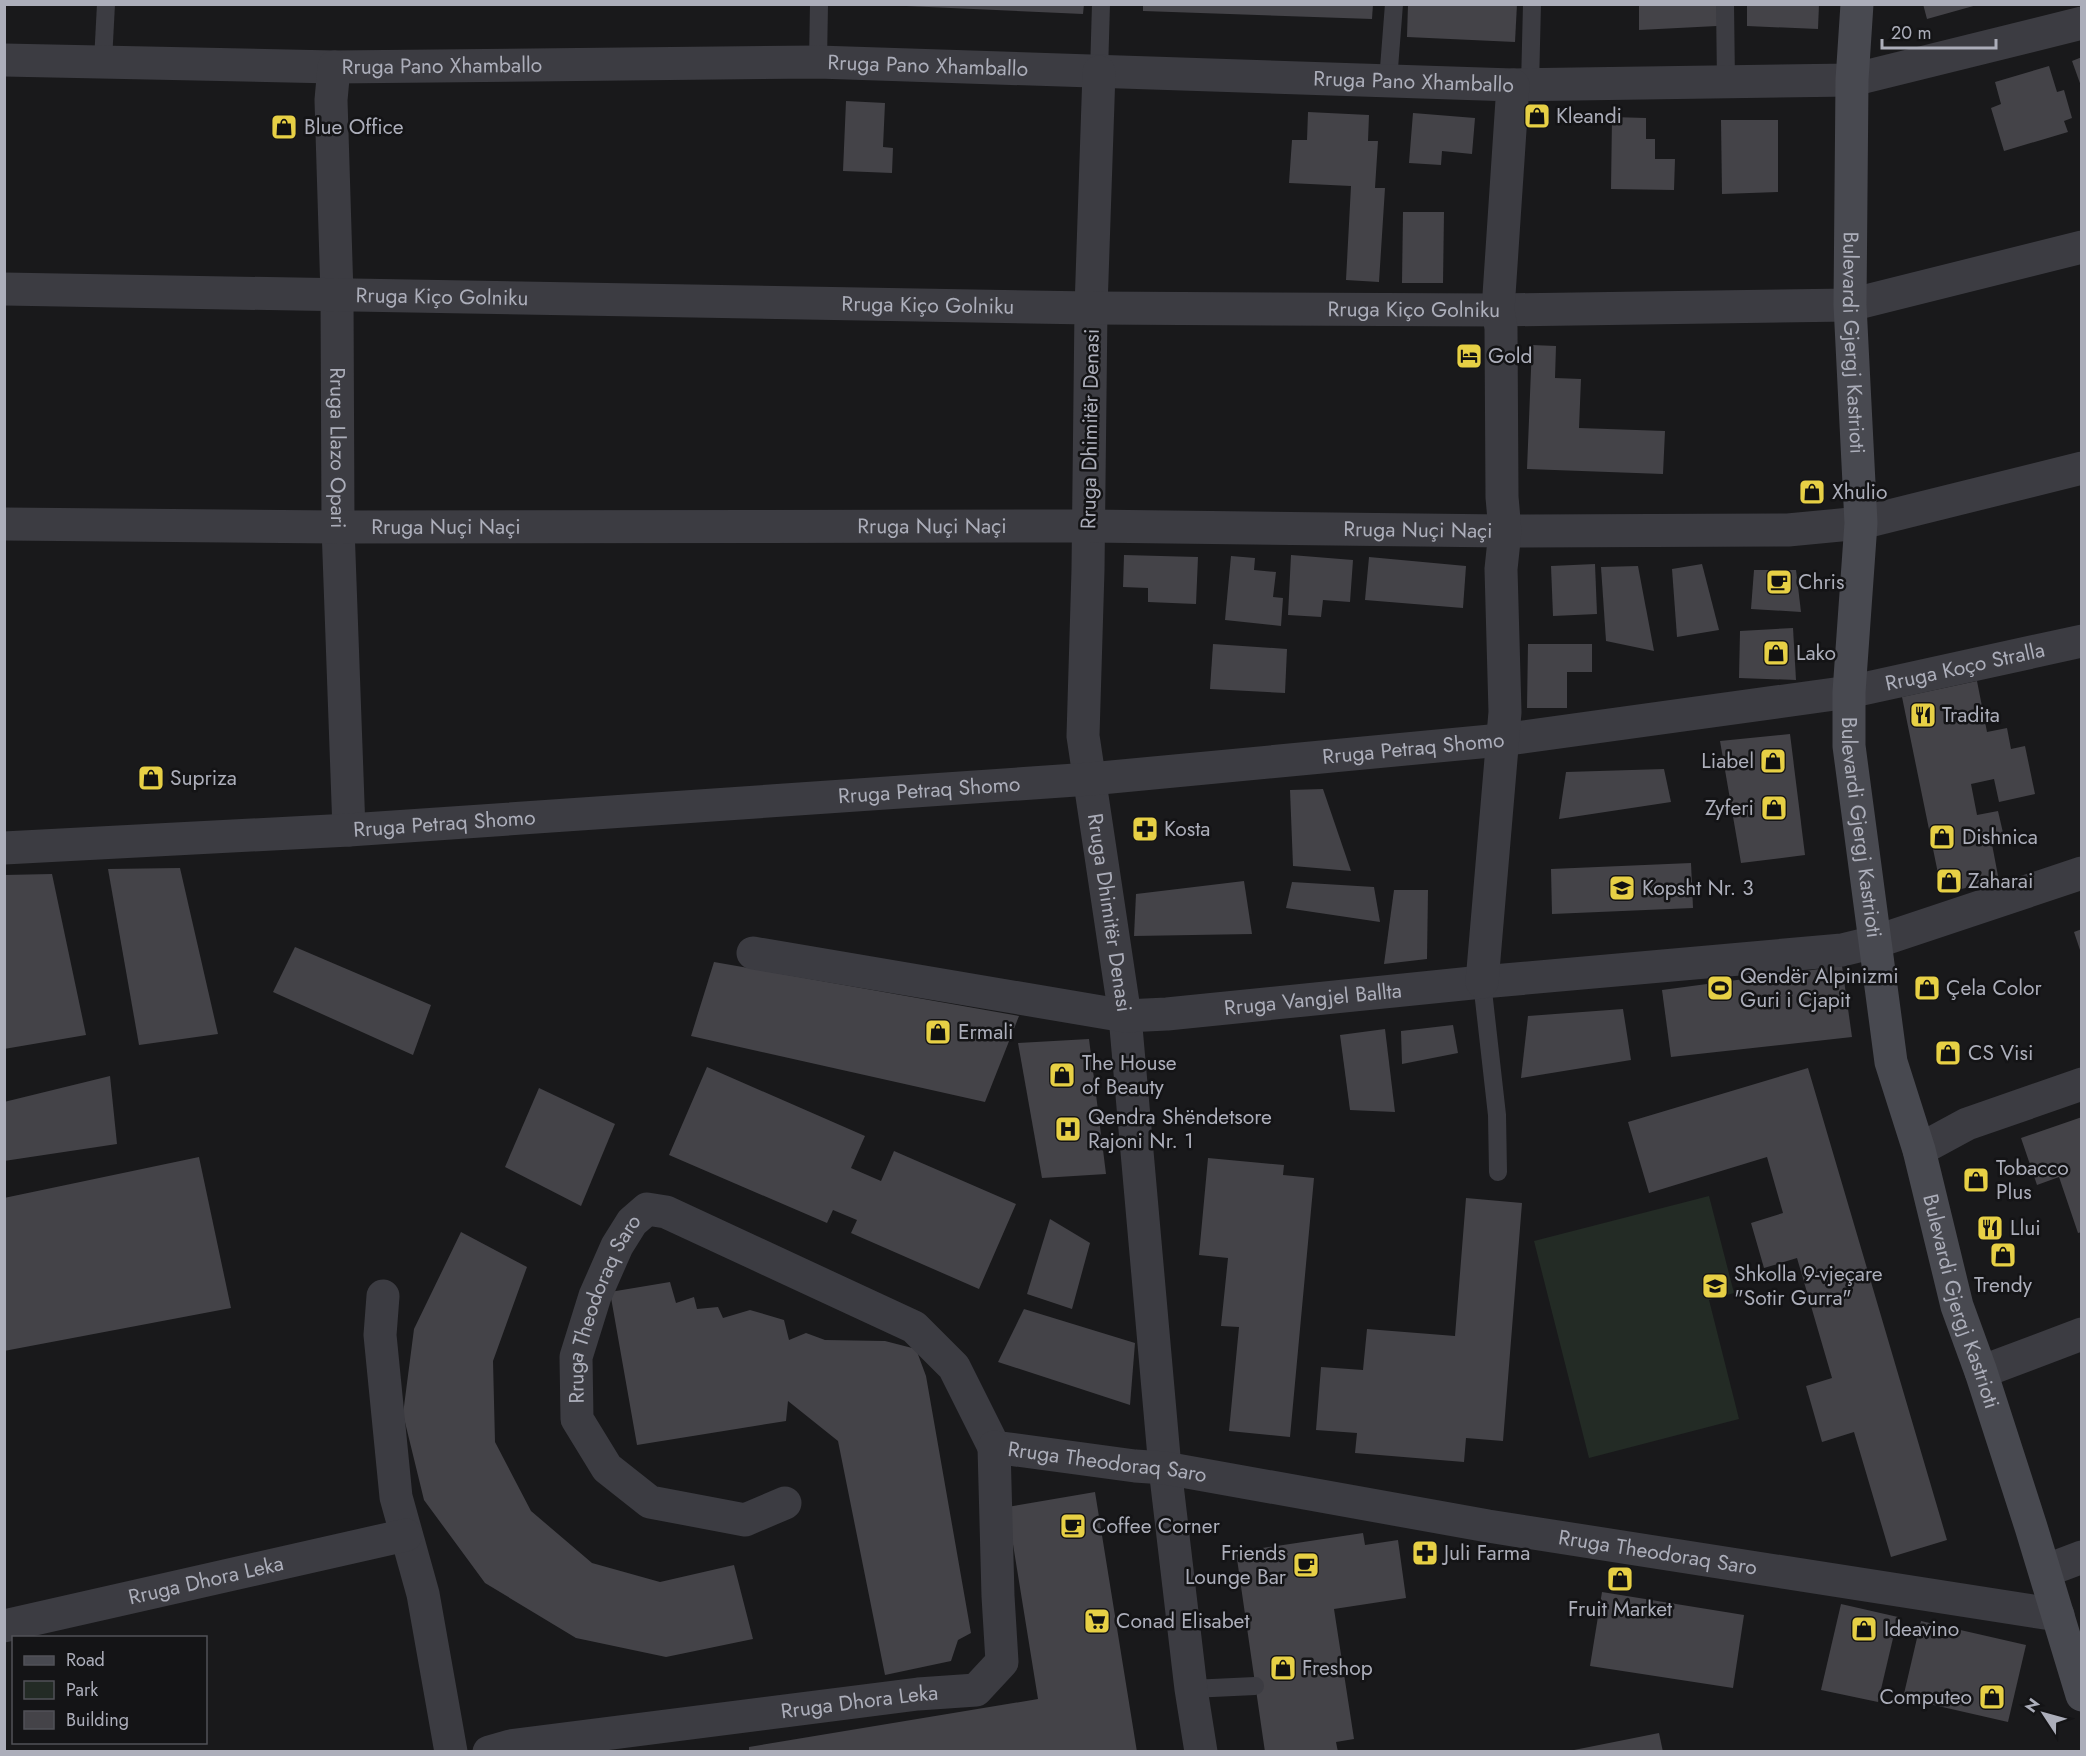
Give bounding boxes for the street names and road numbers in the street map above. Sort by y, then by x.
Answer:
street label: Rruga Pano Xhamballo [827,47,1029,84]
street label: Rruga Pano Xhamballo [341,50,542,82]
street label: Rruga Pano Xhamballo [1313,63,1514,100]
street label: Bulevardi Gjergj Kastrioti [1835,231,1872,455]
street label: Rruga Kiço Golniku [355,280,529,313]
street label: Rruga Kiço Golniku [841,289,1014,322]
street label: Rruga Kiço Golniku [1327,294,1500,325]
street label: Rruga Dhimitër Denasi [1073,329,1107,529]
street label: Rruga Llazo Opari [322,367,353,528]
street label: Rruga Nuçi Naçi [857,511,1007,541]
street label: Rruga Nuçi Naçi [371,512,521,542]
street label: Rruga Nuçi Naçi [1343,514,1493,546]
street label: Rruga Koço Stralla [1882,635,2048,699]
street label: Bulevardi Gjergj Kastrioti [1834,717,1889,940]
street label: Rruga Petraq Shomo [1321,725,1506,772]
street label: Rruga Petraq Shomo [837,769,1021,811]
street label: Rruga Petraq Shomo [352,802,536,845]
street label: Rruga Dhimitër Denasi [1080,811,1139,1014]
street label: Rruga Vangjel Ballta [1223,975,1403,1023]
street label: Bulevardi Gjergj Kastrioti [1915,1191,2007,1412]
street label: Rruga Theodoraq Saro [560,1206,647,1404]
street label: Rruga Theodoraq Saro [1006,1434,1209,1490]
street label: Rruga Theodoraq Saro [1556,1522,1759,1583]
street label: Rruga Dhora Leka [125,1548,286,1612]
street label: Rruga Dhora Leka [779,1678,939,1726]

